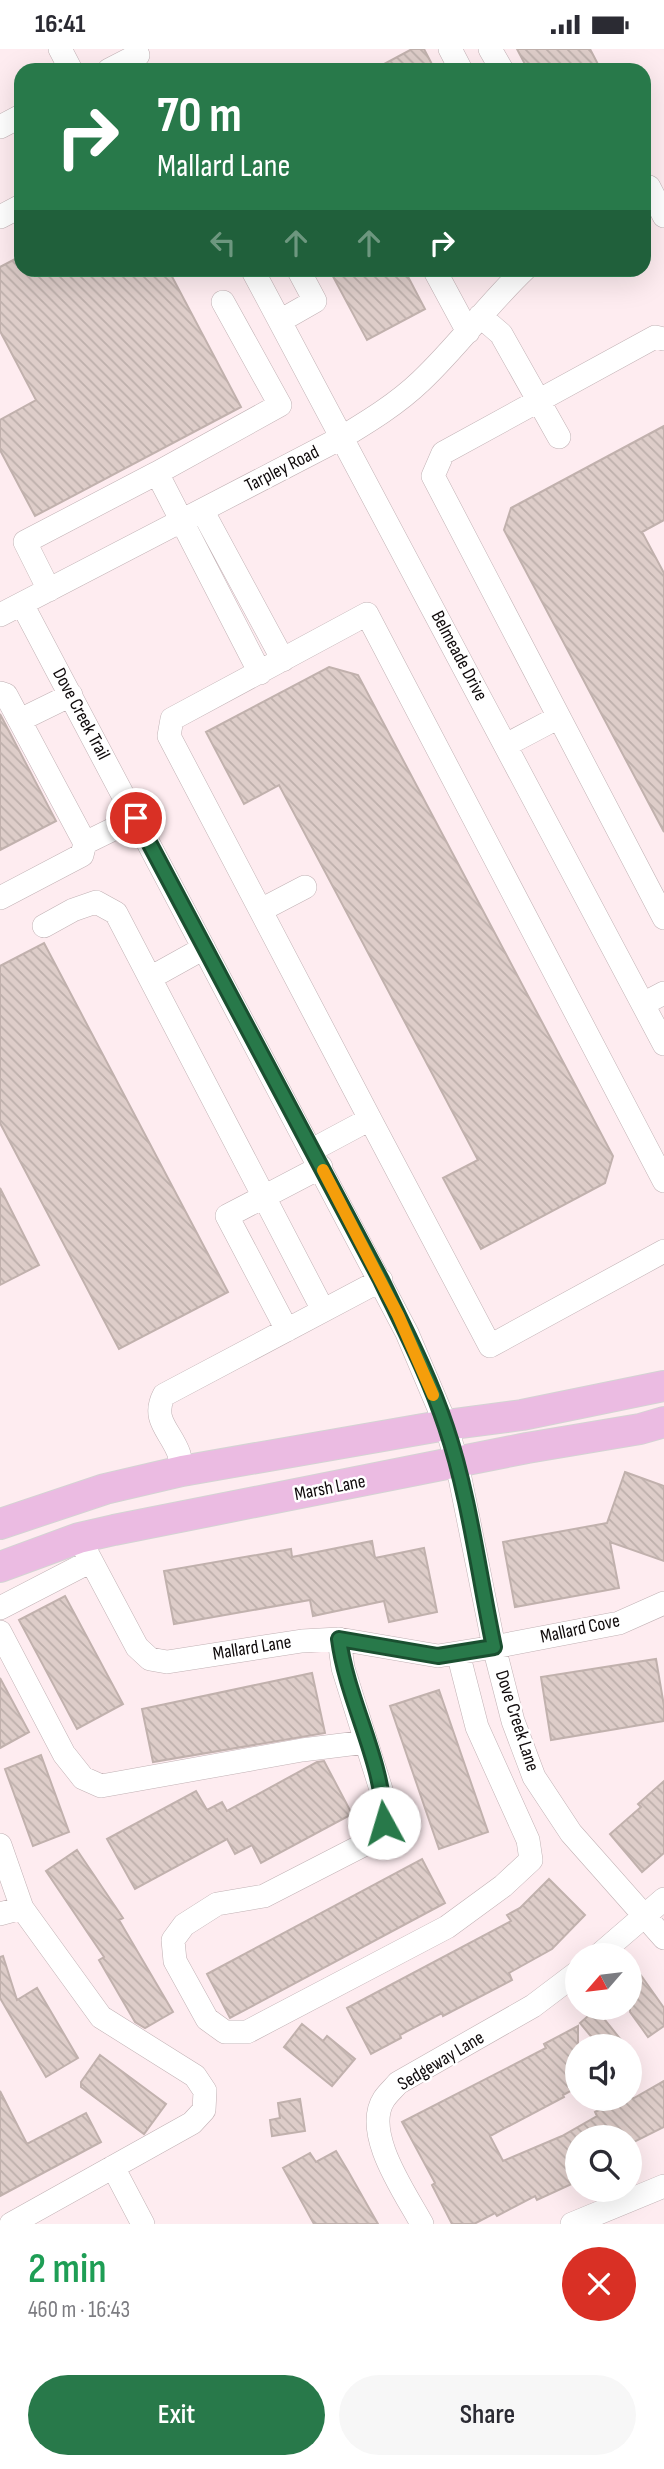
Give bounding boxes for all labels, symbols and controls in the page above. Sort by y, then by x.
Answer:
text: 16:41 [35,9,86,40]
text: 70 m [157,87,242,146]
icon: right [42,91,133,182]
text: Mallard Lane [157,147,290,186]
icon: left [204,224,242,262]
icon: ahead [277,224,315,262]
icon: ahead [350,224,388,262]
icon: right [423,224,461,262]
street label: Tarpley Road [241,441,323,497]
street label: Belmeade Drive [426,607,492,705]
street label: Dove Creek Trail [47,664,115,764]
pin [106,788,166,848]
icon: arrive [117,799,155,837]
street label: Marsh Lane [293,1470,367,1506]
street label: Mallard Cove [538,1609,622,1649]
street label: Mallard Lane [211,1630,293,1666]
street label: Dove Creek Lane [490,1668,544,1774]
position arrow [347,1786,421,1860]
north arrow [565,1943,642,2019]
map controls [565,1943,642,2202]
street label: Sedgeway Lane [394,2026,488,2096]
button: sound [565,2034,642,2111]
button: search [565,2125,642,2202]
text: 2 min [28,2244,107,2295]
button: close [562,2247,636,2321]
text: 460 m · 16:43 [28,2296,130,2324]
button: Exit [28,2375,325,2455]
button: Share [339,2375,636,2455]

